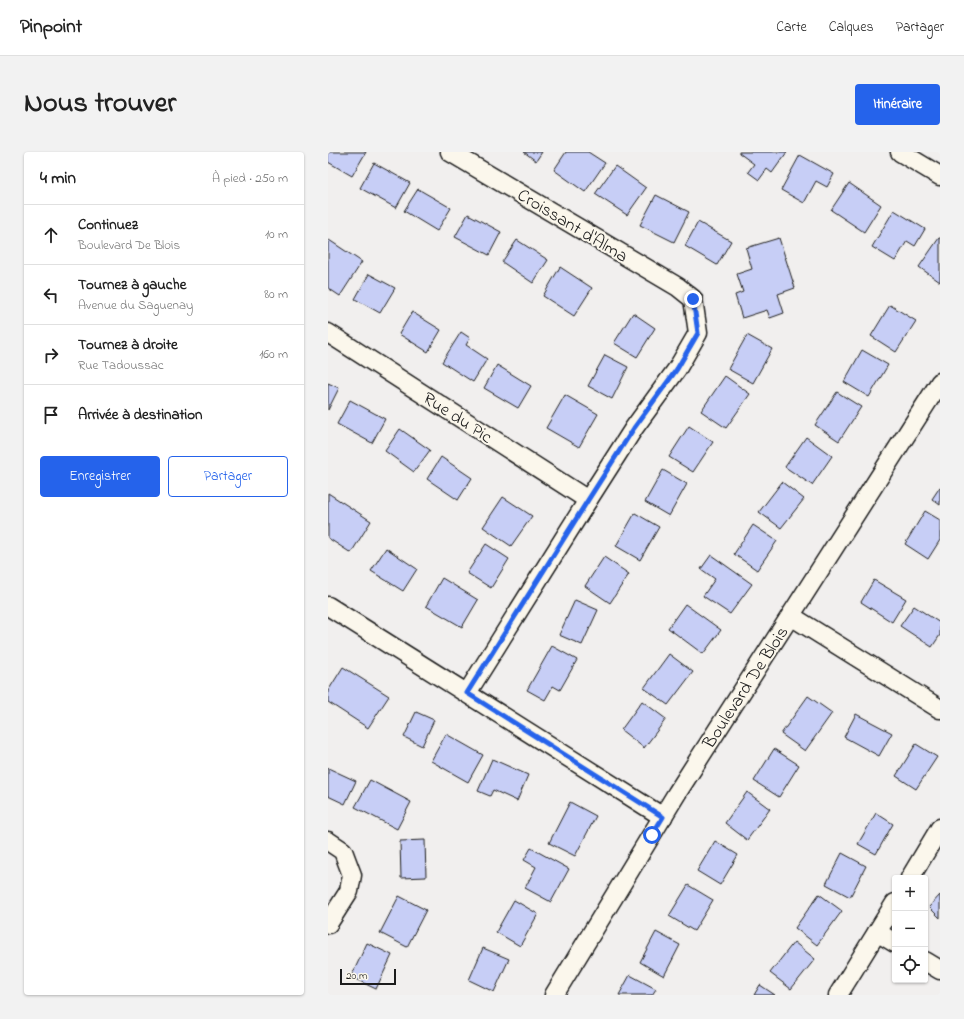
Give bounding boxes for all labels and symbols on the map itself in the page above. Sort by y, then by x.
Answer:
street label: Croissant d'Alma [512,183,632,270]
route end [684,290,702,308]
street label: Rue du Pic [417,386,497,451]
street label: Boulevard De Blois [697,622,796,755]
route start [643,826,661,844]
scale bar [340,967,396,986]

